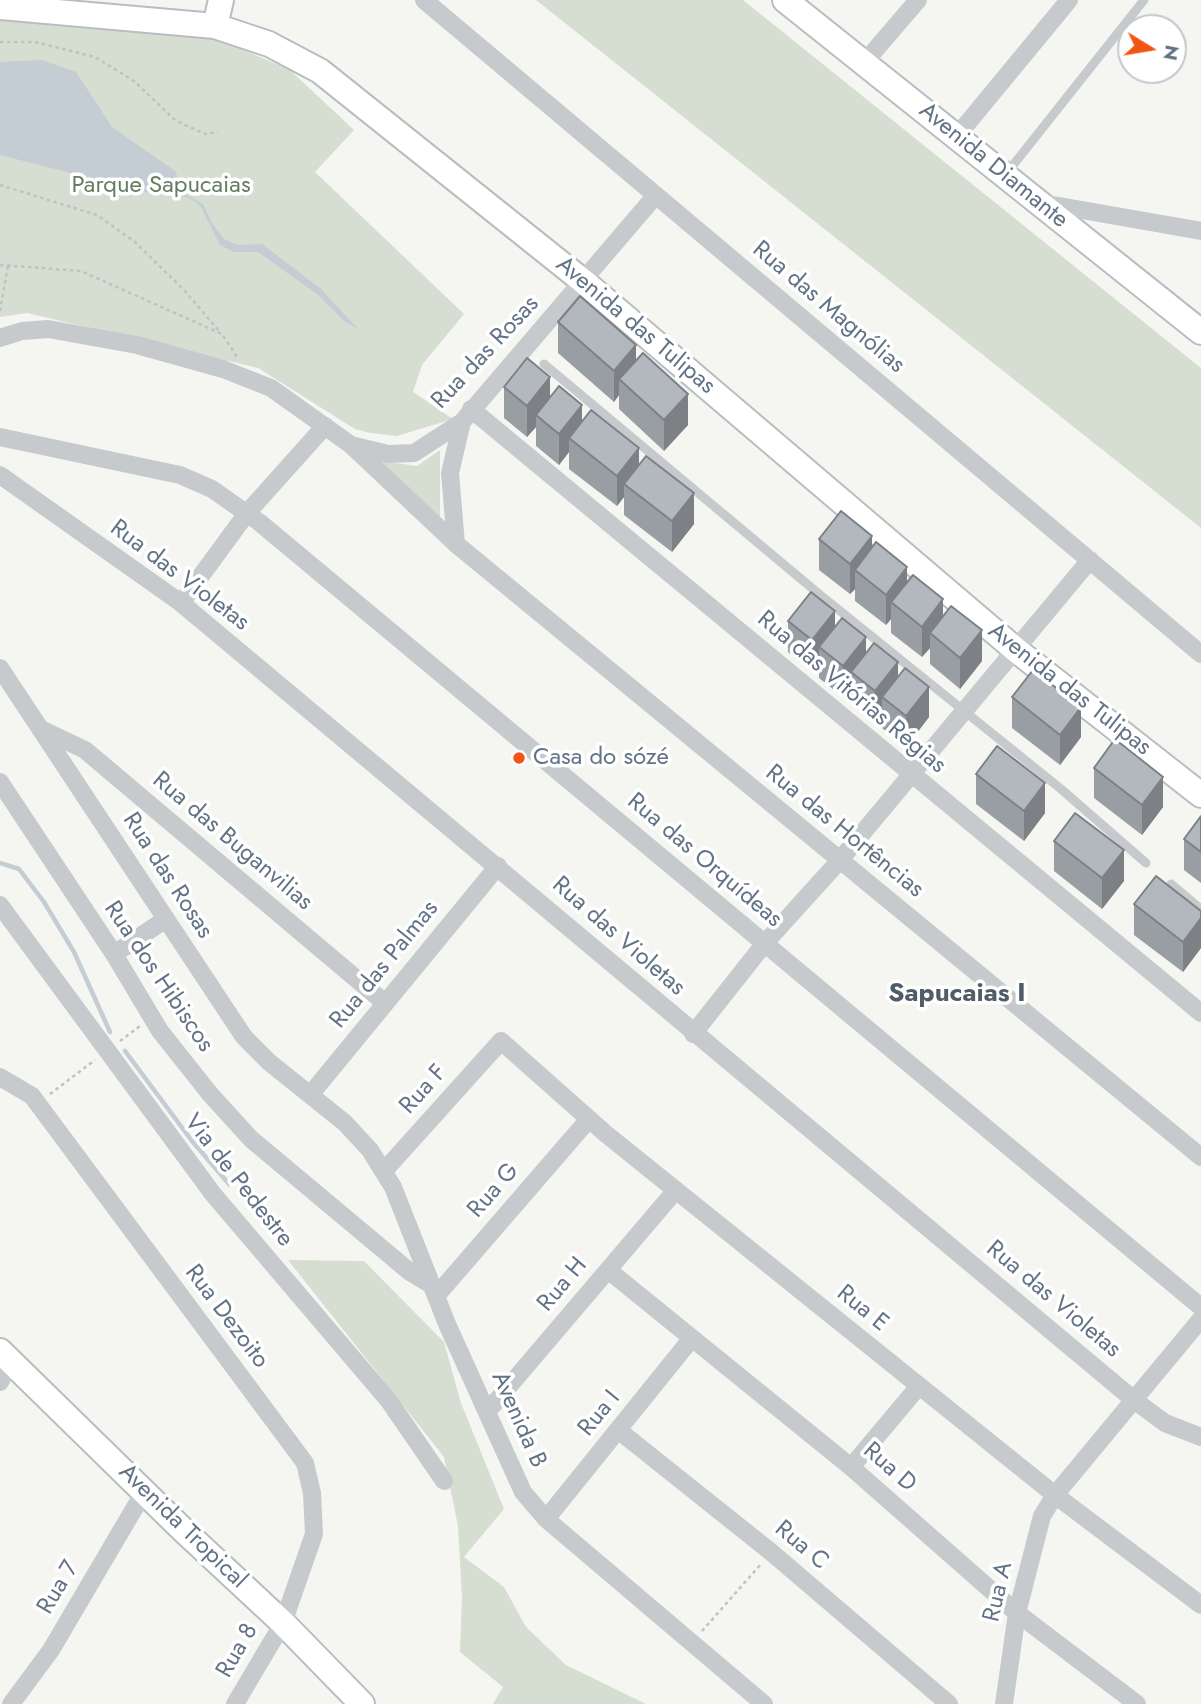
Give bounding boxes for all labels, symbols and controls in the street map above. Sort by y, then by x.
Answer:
north arrow [1117,14,1187,84]
text: N [1156,43,1186,63]
street label: Avenida Diamante [913,97,1073,235]
park label: Parque Sapucaias [71,172,251,200]
street label: Rua das Magnólias [746,236,910,380]
street label: Avenida das Tulipas [550,251,720,401]
street label: Rua das Rosas [426,290,546,416]
street label: Rua das Violetas [104,514,254,638]
street label: Rua das Vitórias Régias [751,606,951,780]
street label: Avenida das Tulipas [982,617,1156,763]
place label: Casa do sózé [533,744,669,772]
marker: Casa do sózé [511,750,527,766]
street label: Rua das Hortências [759,759,929,905]
street label: Rua das Buganvilias [146,767,318,917]
street label: Rua das Orquídeas [621,788,787,934]
street label: Rua das Rosas [116,808,218,944]
street label: Rua das Violetas [546,871,690,1003]
street label: Rua das Palmas [325,895,445,1035]
street label: Rua dos Hibiscos [97,896,219,1058]
district label: Sapucaias I [888,979,1026,1011]
street label: Rua F [394,1059,454,1121]
street label: Via de Pedestre [177,1109,299,1253]
street label: Rua G [462,1158,526,1224]
street label: Rua das Violetas [980,1235,1126,1365]
street label: Rua H [532,1252,594,1318]
street label: Rua Dezoito [178,1260,274,1374]
street label: Rua E [830,1280,894,1338]
street label: Avenida B [484,1368,552,1472]
street label: Rua I [573,1385,627,1443]
street label: Rua D [856,1437,922,1499]
street label: Avenida Tropical [112,1459,252,1595]
street label: Rua C [768,1515,834,1577]
street label: Rua 7 [32,1556,86,1620]
street label: Rua A [978,1559,1020,1625]
street label: Rua 8 [211,1619,265,1683]

